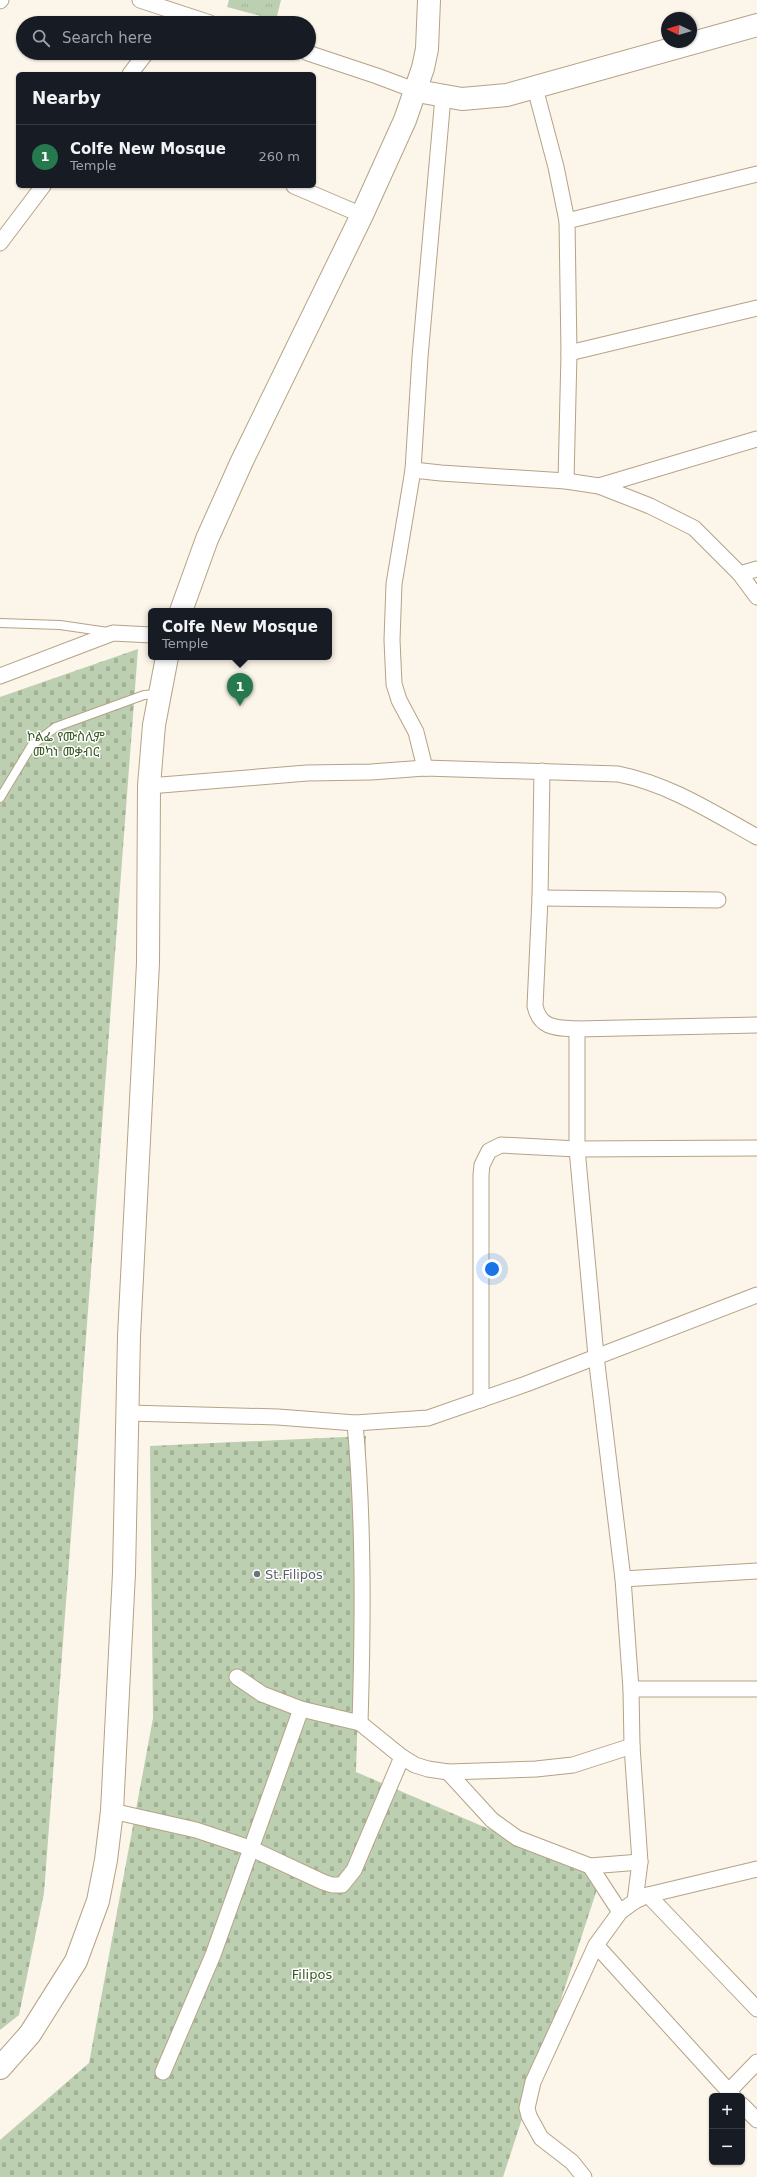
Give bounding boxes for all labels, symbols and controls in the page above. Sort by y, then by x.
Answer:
north arrow [661,12,697,48]
search box [16,16,316,60]
icon: search [30,27,52,49]
text: Search here [62,29,152,47]
text: Nearby [32,88,101,108]
text: Colfe New Mosque [70,140,226,158]
text: 1 [40,149,50,164]
text: 260 m [258,149,300,164]
text: Temple [70,158,116,173]
popup [148,608,332,660]
text: Colfe New Mosque [162,618,318,636]
text: Temple [162,636,208,651]
pin: 1 [227,673,253,706]
park label: ኮልፌ የሙስሊም መካነ መቃብር [27,729,106,759]
your location [482,1259,502,1279]
place label: St.Filipos [265,1567,323,1582]
marker: St.Filipos [252,1569,262,1579]
park label: Filipos [292,1967,332,1982]
map controls [709,2093,745,2165]
button: + [709,2093,745,2129]
button: − [709,2129,745,2165]

